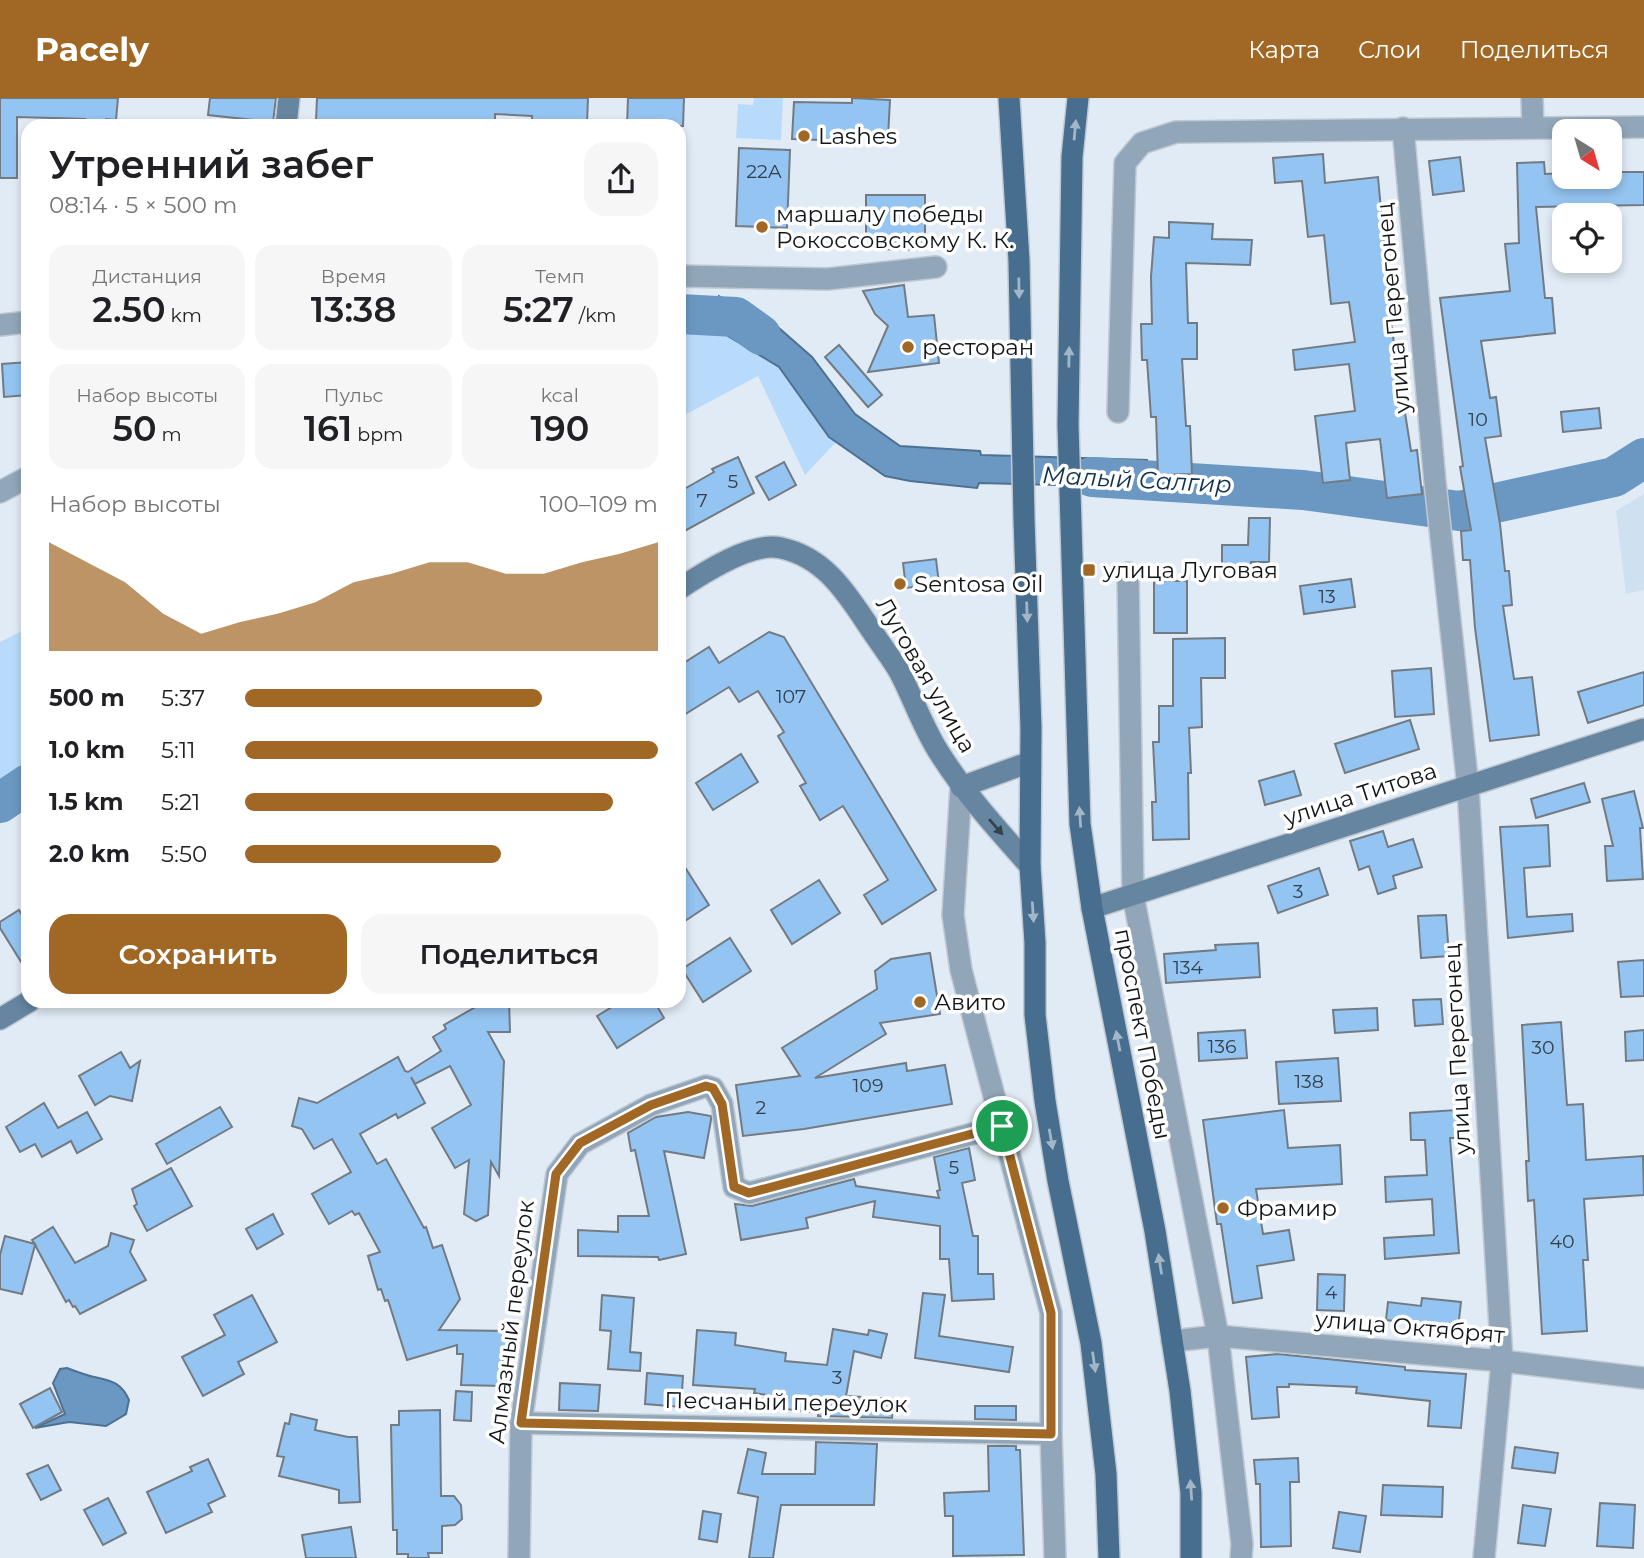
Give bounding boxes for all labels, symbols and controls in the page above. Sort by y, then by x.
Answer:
text: Pacely [35,29,149,69]
text: Карта [1248,35,1320,64]
text: Слои [1358,35,1422,64]
text: Поделиться [1460,35,1609,64]
one-way arrow [1070,118,1081,140]
north arrow [1552,119,1622,189]
map controls [1552,119,1622,273]
place label: Lashes [818,122,897,150]
marker: Lashes [796,128,812,144]
text: Утренний забег [49,141,373,188]
button: share [584,142,658,216]
house number: 22А [746,160,782,183]
text: 08:14 · 5 × 500 m [49,191,237,219]
place label: маршалу победы Рокоссовскому К. К. [776,200,1014,254]
street label: улица Перегонец [1370,201,1416,416]
button: locate [1552,203,1622,273]
marker: маршалу победы Рокоссовскому К. К. [754,219,770,235]
text: Дистанция [93,265,202,288]
text: Время [321,265,386,288]
text: Темп [535,265,585,288]
one-way arrow [1014,278,1025,300]
text: 2.50 [92,288,166,331]
text: 13:38 [311,288,396,331]
text: 5:27 [503,288,574,331]
text: km [166,304,202,327]
text: /km [574,304,617,327]
place label: ресторан [922,333,1034,361]
marker: ресторан [900,339,916,355]
one-way arrow [1063,346,1075,368]
text: Набор высоты [76,384,218,407]
text: Пульс [324,384,383,407]
text: kcal [541,384,579,407]
text: 50 [113,407,157,450]
text: 161 [304,407,352,450]
text: 190 [530,407,589,450]
house number: 10 [1468,408,1488,431]
text: m [157,423,182,446]
text: bpm [352,423,403,446]
water label: Малый Салгир [1042,460,1232,499]
house number: 5 [728,470,739,493]
house number: 7 [696,489,708,512]
text: Набор высоты [49,490,221,518]
text: 100–109 m [540,490,658,518]
place label: улица Луговая [1102,556,1278,584]
marker: улица Луговая [1081,562,1097,578]
place label: Sentosa Oil [914,570,1043,598]
marker: Sentosa Oil [892,576,908,592]
house number: 13 [1318,585,1336,608]
street label: Луговая улица [870,592,982,758]
one-way arrow [1022,601,1033,623]
text: 500 m [49,684,125,712]
text: 5:37 [161,684,205,712]
house number: 107 [776,685,806,708]
text: 1.0 km [49,736,125,764]
text: 5:11 [161,736,196,764]
street label: улица Титова [1279,756,1440,832]
text: 1.5 km [49,788,123,816]
text: 5:21 [161,788,200,816]
one-way arrow [1074,806,1085,828]
one-way arrow [988,818,1003,835]
text: 2.0 km [49,840,130,868]
text: 5:50 [161,840,207,868]
house number: 3 [1293,880,1303,903]
one-way arrow [1028,902,1039,924]
button: Сохранить [49,914,347,994]
button: Поделиться [361,914,658,994]
street label: проспект Победы [1109,926,1177,1142]
street label: улица Перегонец [1437,943,1477,1156]
house number: 134 [1173,956,1204,979]
place label: Авито [934,988,1006,1016]
marker: Авито [912,994,928,1010]
one-way arrow [1112,1030,1123,1052]
house number: 136 [1207,1035,1237,1058]
house number: 30 [1531,1036,1555,1059]
house number: 138 [1294,1070,1324,1093]
house number: 109 [852,1074,884,1097]
house number: 2 [756,1096,767,1119]
pin [972,1096,1032,1156]
icon: arrive [983,1107,1021,1145]
one-way arrow [1046,1128,1057,1150]
house number: 5 [949,1156,960,1179]
place label: Фрамир [1237,1194,1337,1222]
street label: Алмазный переулок [482,1198,540,1445]
marker: Фрамир [1215,1200,1231,1216]
house number: 40 [1549,1230,1575,1253]
one-way arrow [1154,1253,1165,1275]
house number: 4 [1325,1281,1338,1304]
street label: улица Октябрят [1313,1305,1506,1349]
one-way arrow [1089,1351,1100,1373]
house number: 3 [832,1366,842,1389]
street label: Песчаный переулок [664,1386,908,1418]
one-way arrow [1185,1479,1196,1501]

